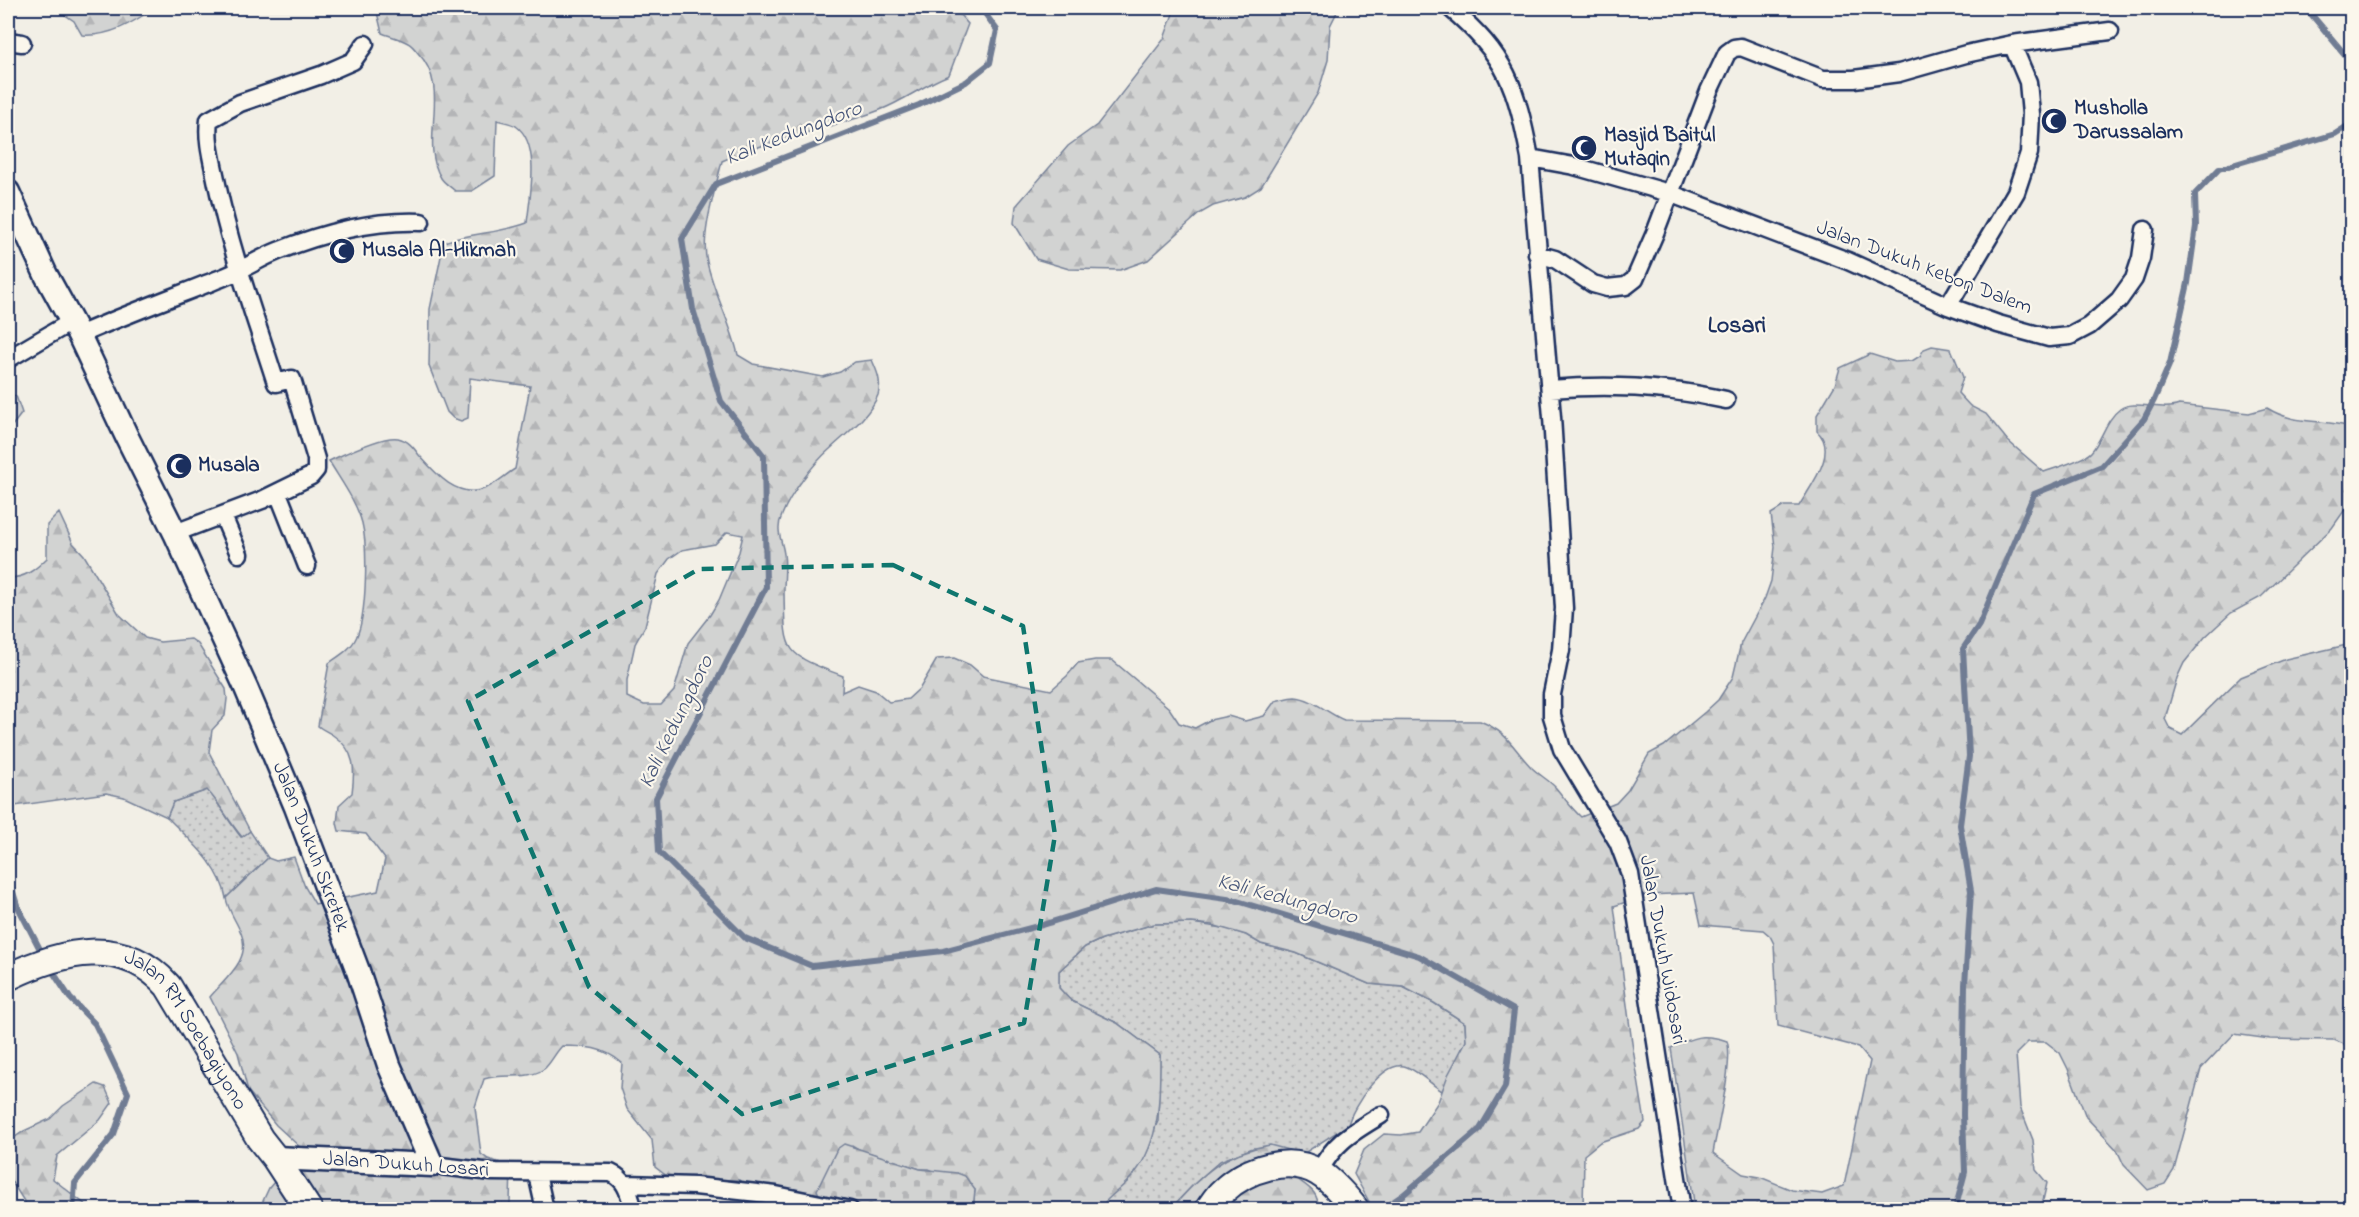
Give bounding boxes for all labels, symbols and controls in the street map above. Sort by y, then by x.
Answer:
water label: Kali Kedungdoro [721,93,868,175]
place label: Musholla Darussalam [2073,94,2183,148]
mosque icon: Musholla Darussalam [2039,106,2069,136]
place label: Masjid Baitul Mutaqin [1604,121,1716,175]
mosque icon: Masjid Baitul Mutaqin [1569,133,1599,163]
street label: Jalan Dukuh Kebon Dalem [1812,213,2036,323]
mosque icon: Musala Al-Hikmah [327,236,357,266]
place label: Musala Al-Hikmah [362,236,516,266]
district label: Losari [1708,309,1766,344]
mosque icon: Musala [164,451,194,481]
place label: Musala [198,451,260,481]
water label: Kali Kedungdoro [631,649,724,794]
street label: Jalan Dukuh Skretek [264,757,357,937]
street label: Jalan Dukuh Widosari [1631,853,1693,1047]
water label: Kali Kedungdoro [1213,866,1362,934]
street label: Jalan RM Soebagiyono [119,943,255,1116]
street label: Jalan Dukuh Losari [322,1144,490,1186]

